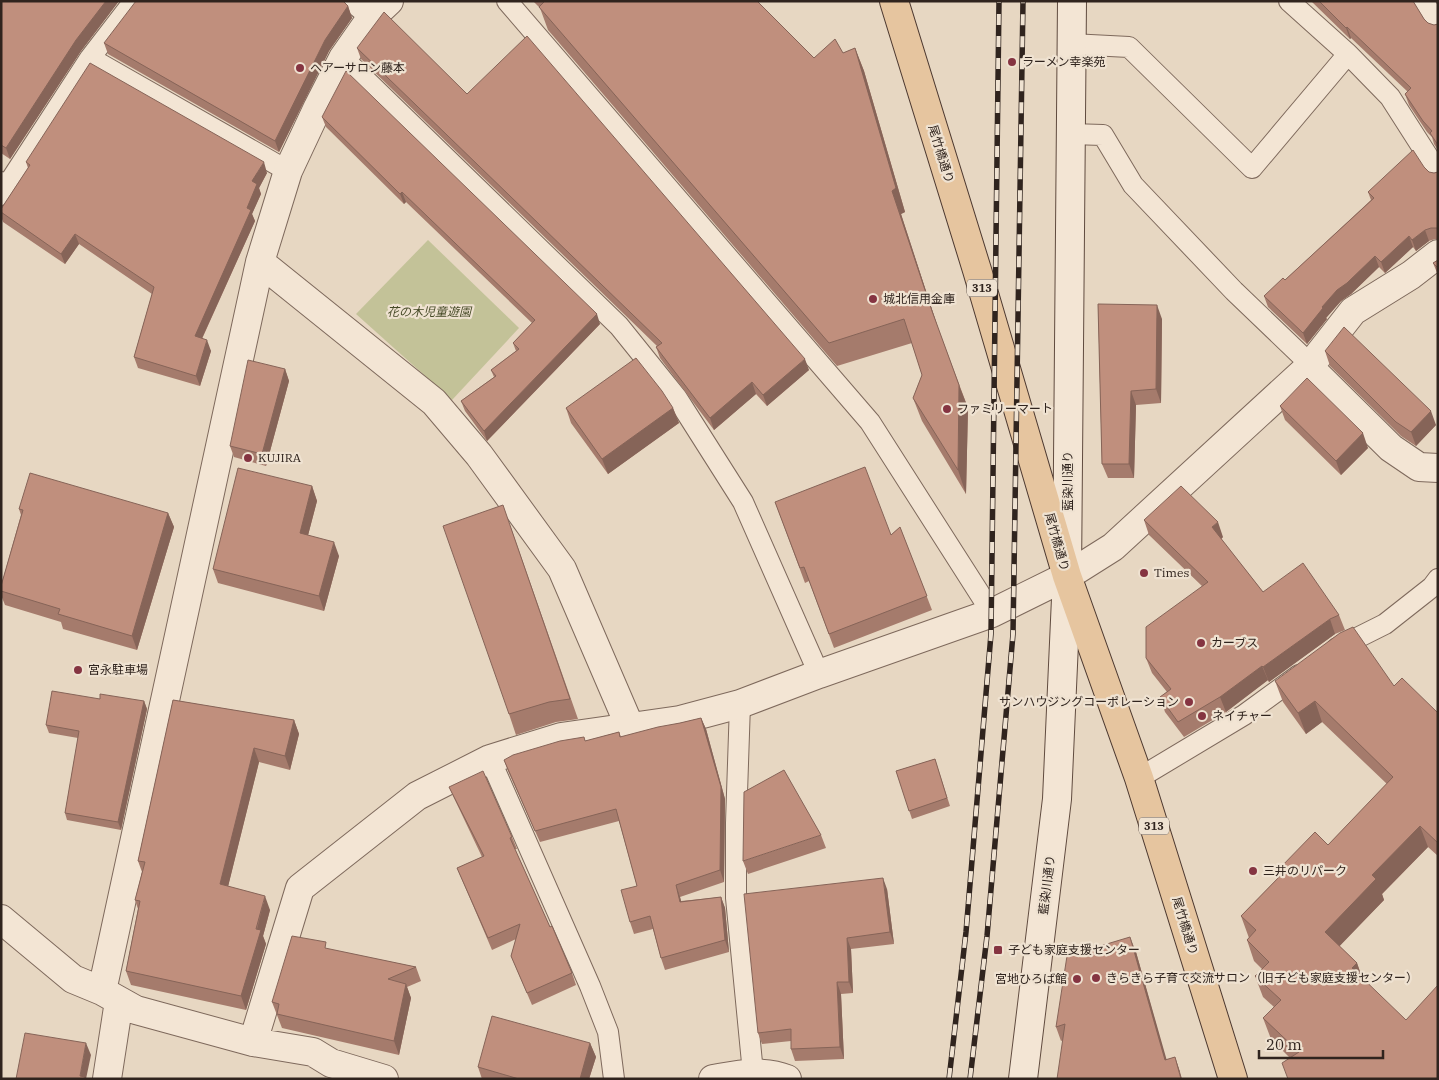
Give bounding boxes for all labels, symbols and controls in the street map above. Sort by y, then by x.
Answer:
place label: ラーメン幸楽苑 [1022,54,1106,69]
marker: ラーメン幸楽苑 [1006,56,1018,68]
place label: ヘアーサロン藤本 [310,60,405,75]
marker: ヘアーサロン藤本 [294,62,306,74]
street label: 尾竹橋通り [926,123,957,185]
road number: 313 [967,280,997,296]
place label: 城北信用金庫 [883,291,955,306]
marker: 城北信用金庫 [867,293,879,305]
park label: 花の木児童遊園 [387,304,473,319]
place label: ファミリーマート [957,401,1053,416]
marker: ファミリーマート [941,403,953,415]
place label: KUJIRA [258,450,302,465]
street label: 藍染川通り [1060,451,1075,511]
marker: KUJIRA [242,452,254,464]
street label: 尾竹橋通り [1042,511,1073,573]
place label: Times [1154,565,1189,580]
marker: Times [1138,567,1150,579]
place label: カーブス [1211,635,1258,650]
marker: カーブス [1195,637,1207,649]
place label: 宮永駐車場 [88,662,148,677]
marker: 宮永駐車場 [72,664,84,676]
place label: サンハウジングコーポレーション [999,694,1179,709]
marker: サンハウジングコーポレーション [1183,696,1195,708]
place label: ネイチャー [1212,708,1272,723]
marker: ネイチャー [1196,710,1208,722]
road number: 313 [1139,818,1169,834]
street label: 藍染川通り [1035,854,1058,916]
place label: 三井のリパーク [1263,863,1347,878]
marker: 三井のリパーク [1247,865,1259,877]
street label: 尾竹橋通り [1170,895,1201,957]
place label: 子ども家庭支援センター [1008,942,1140,957]
marker: 子ども家庭支援センター [992,944,1004,956]
place label: きらきら子育て交流サロン（旧子ども家庭支援センター） [1106,970,1418,985]
place label: 宮地ひろば館 [995,971,1067,986]
marker: きらきら子育て交流サロン（旧子ども家庭支援センター） [1090,972,1102,984]
marker: 宮地ひろば館 [1071,973,1083,985]
scale bar [1259,1028,1383,1060]
text: 20 m [1266,1035,1302,1054]

